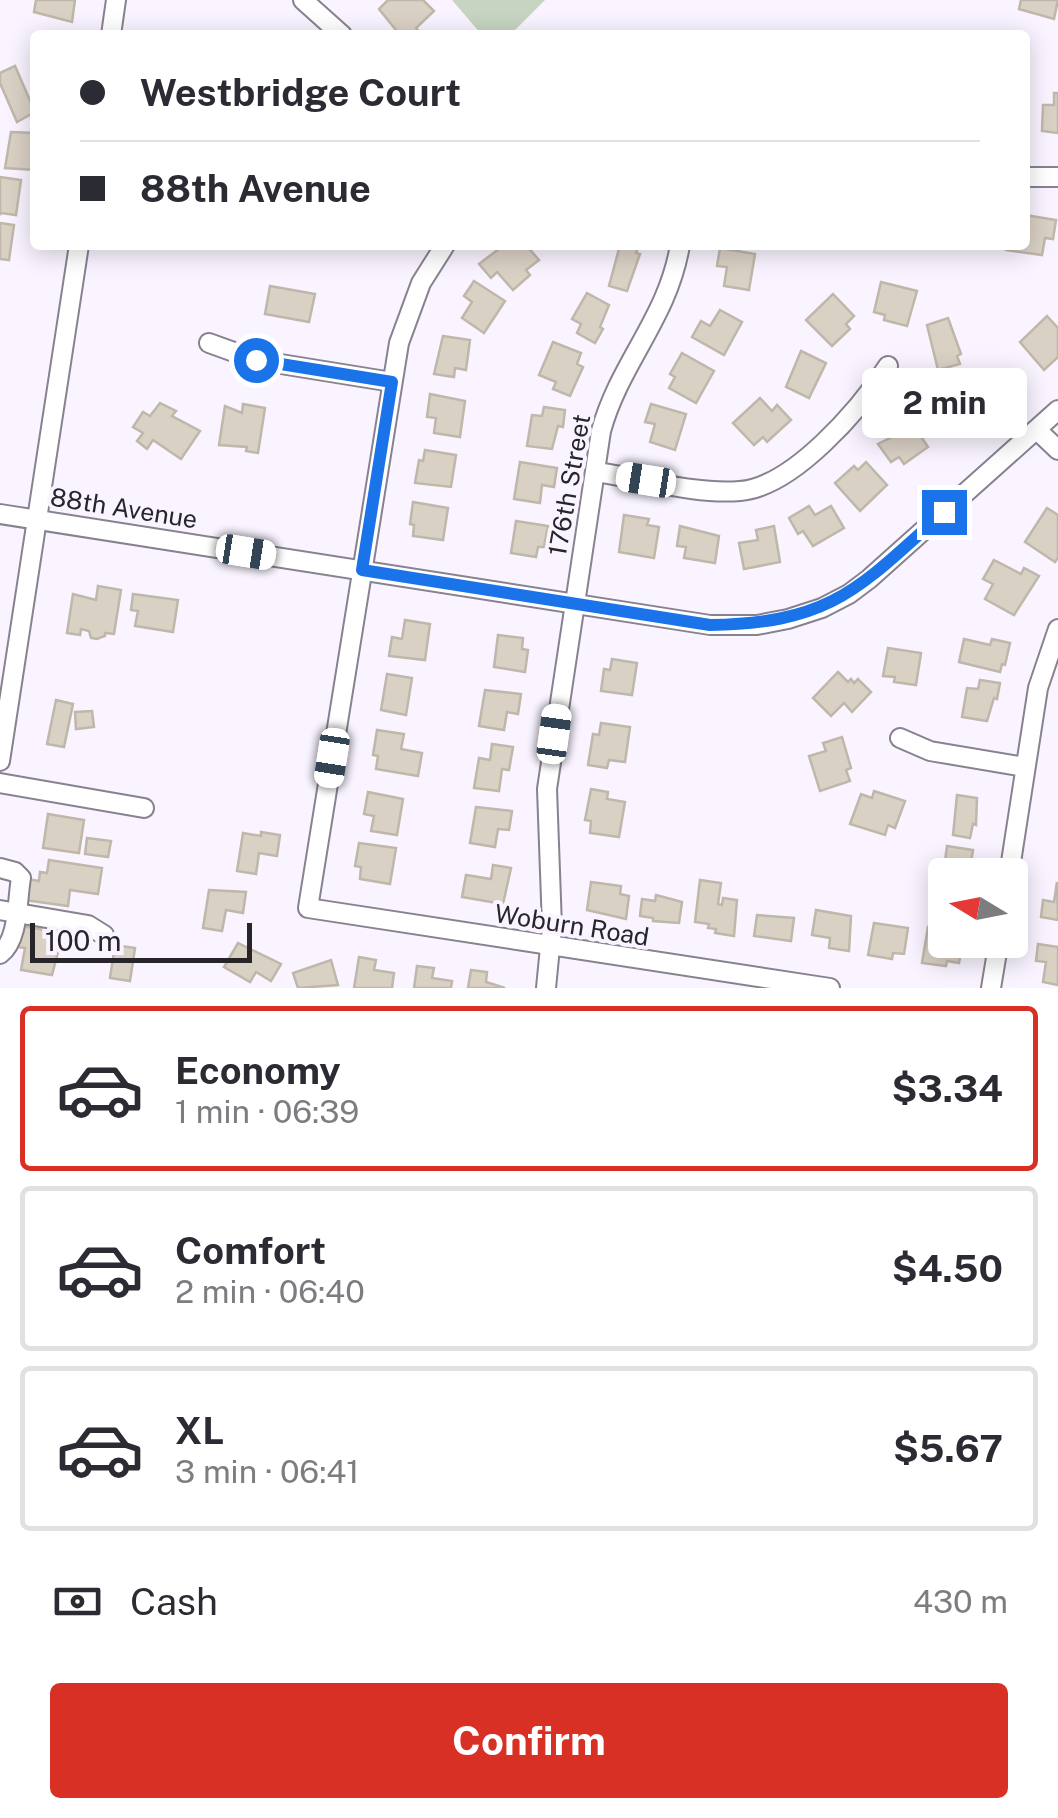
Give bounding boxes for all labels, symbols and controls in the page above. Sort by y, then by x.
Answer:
text: Westbridge Court [140,70,461,115]
text: 88th Avenue [140,166,371,211]
route start [234,338,279,383]
callout: 2 min [862,367,1026,437]
text: 2 min [903,384,986,421]
street label: 176th Street [542,412,596,558]
car [614,460,678,500]
street label: 88th Avenue [48,482,200,534]
route end [922,490,967,535]
car [214,532,278,572]
car [535,702,573,766]
car [312,726,352,790]
north arrow [928,858,1028,958]
map controls [928,858,1028,958]
street label: Woburn Road [493,898,651,952]
scale bar [30,918,252,963]
text: 100 m [45,924,122,957]
icon: car [55,1044,145,1134]
text: Economy [175,1048,341,1093]
text: $3.34 [892,1066,1003,1111]
text: 1 min · 06:39 [175,1093,359,1130]
icon: car [55,1224,145,1314]
text: Comfort [175,1228,326,1273]
text: $4.50 [892,1246,1003,1291]
text: 2 min · 06:40 [175,1273,365,1310]
icon: car [55,1404,145,1494]
text: XL [175,1408,224,1453]
text: $5.67 [893,1426,1003,1471]
text: 3 min · 06:41 [175,1453,359,1490]
icon: cash [50,1574,105,1629]
text: Cash [130,1579,218,1624]
text: 430 m [913,1583,1008,1620]
button: Confirm [50,1683,1008,1798]

